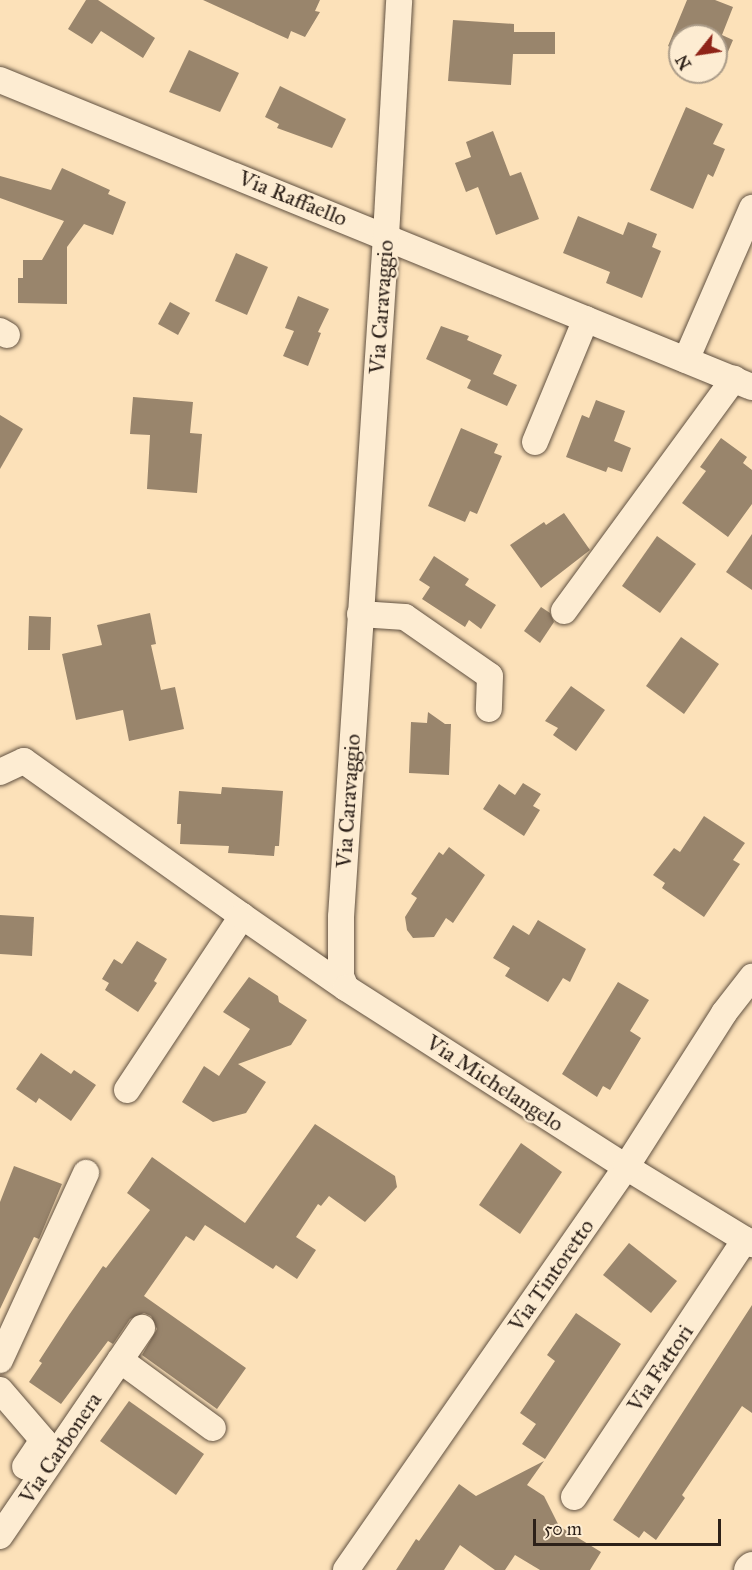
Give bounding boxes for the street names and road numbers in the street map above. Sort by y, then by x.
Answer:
street label: Via Raffaello [235,164,351,232]
street label: Via Caravaggio [363,239,399,375]
street label: Via Caravaggio [330,733,366,869]
street label: Via Michelangelo [421,1029,569,1137]
street label: Via Tintoretto [503,1214,599,1336]
street label: Via Fattori [621,1319,699,1417]
street label: Via Carbonera [13,1387,107,1509]

